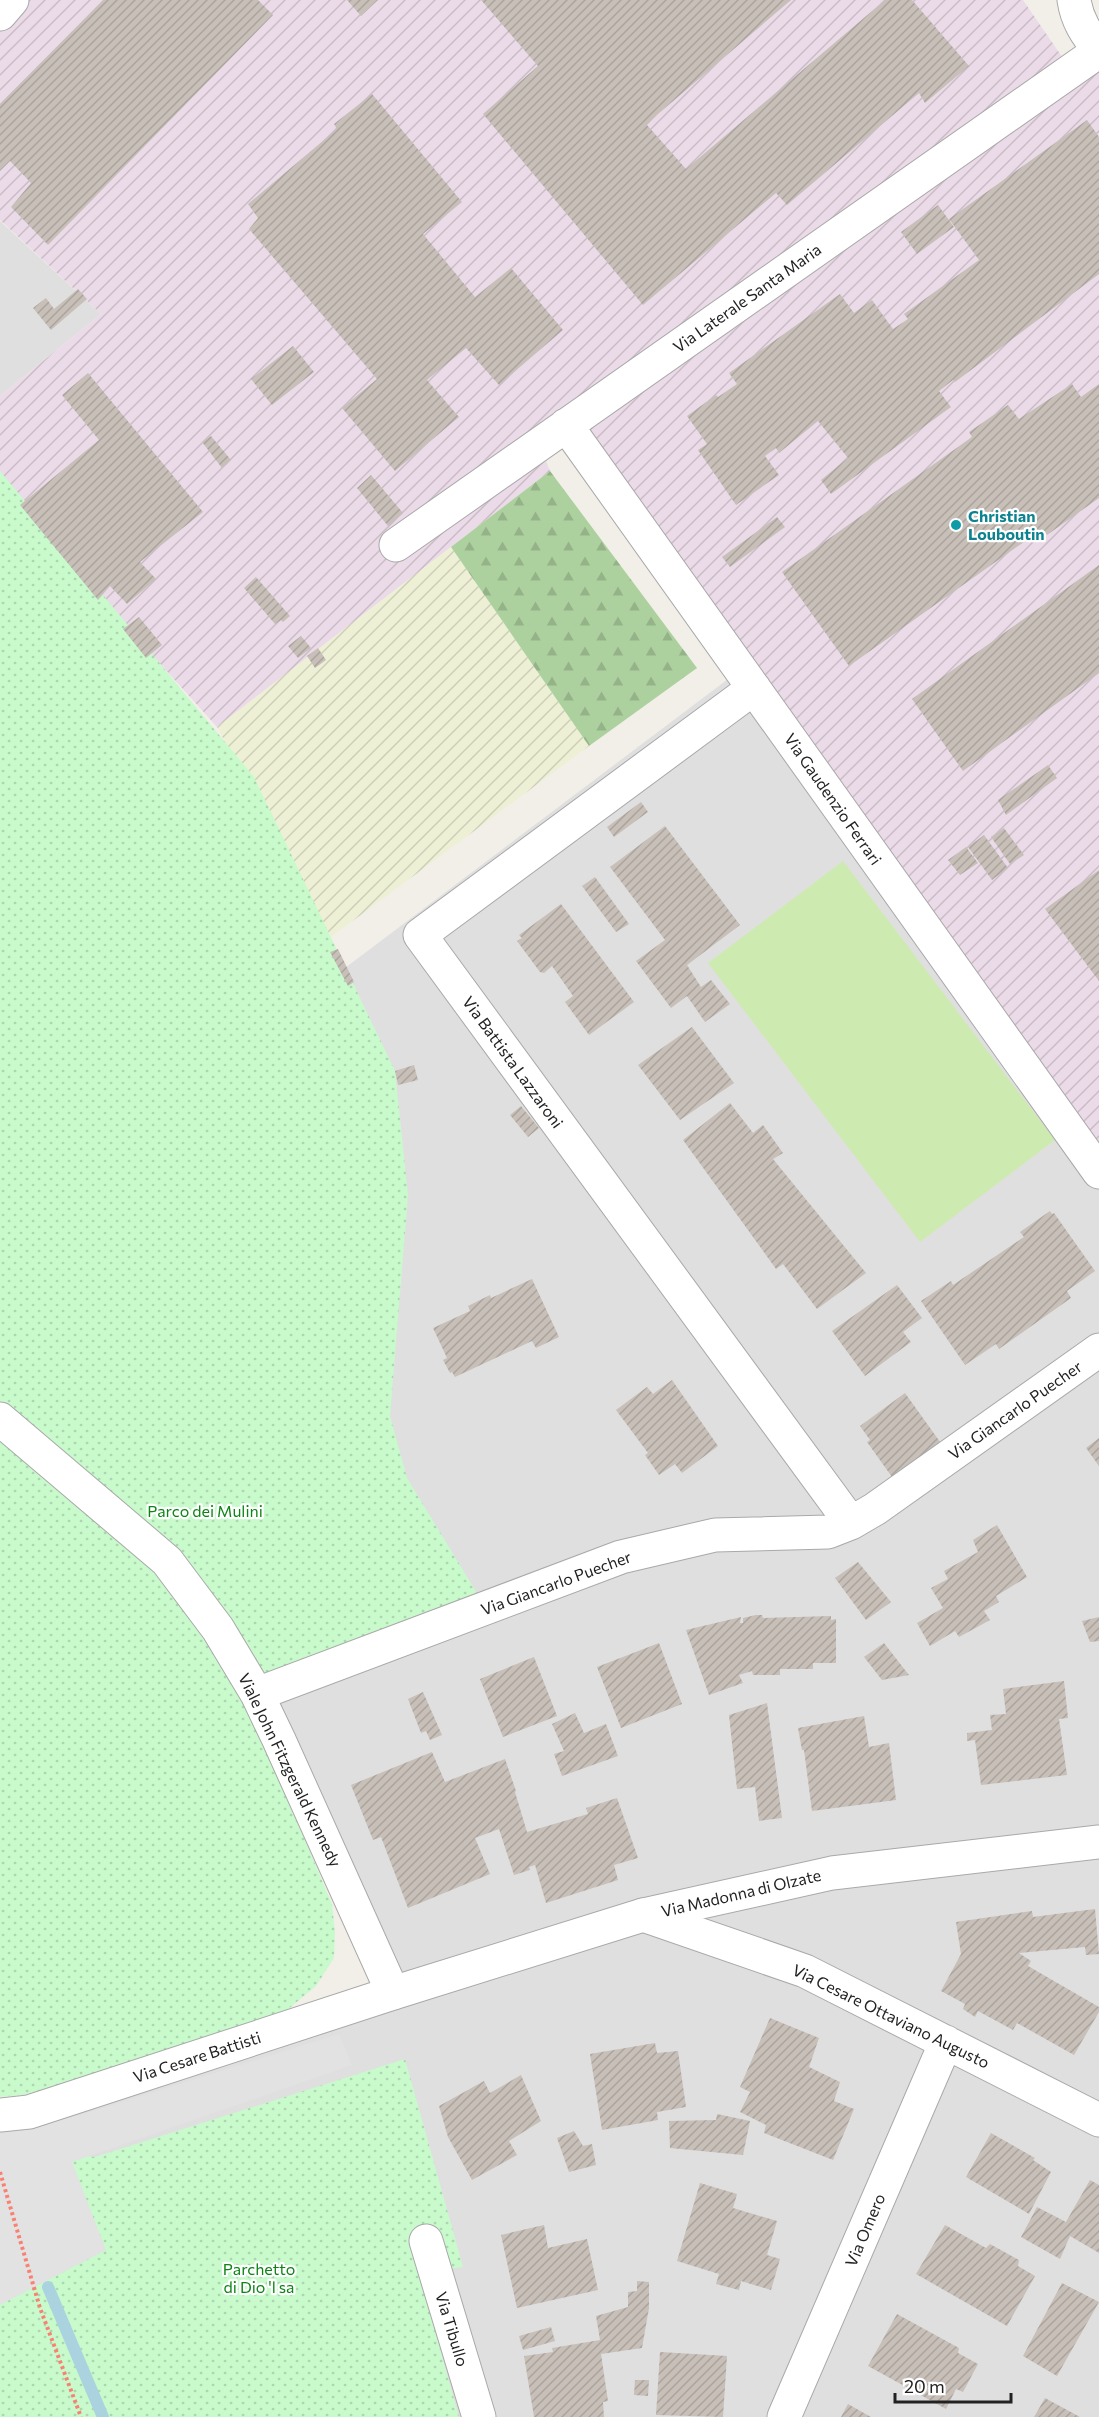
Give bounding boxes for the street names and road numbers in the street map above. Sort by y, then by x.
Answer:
street label: Via Laterale Santa Maria [669,239,824,356]
street label: Via Gaudenzio Ferrari [781,729,886,868]
street label: Via Battista Lazzaroni [459,992,568,1131]
street label: Via Giancarlo Puecher [944,1356,1086,1463]
street label: Via Giancarlo Puecher [478,1546,634,1619]
street label: Viale John Fitzgerald Kennedy [235,1670,346,1870]
street label: Via Madonna di Olzate [659,1865,823,1920]
street label: Via Cesare Ottaviano Augusto [790,1960,993,2072]
street label: Via Cesare Battisti [131,2027,263,2086]
street label: Via Omero [841,2190,888,2269]
street label: Via Tibullo [432,2289,473,2368]

